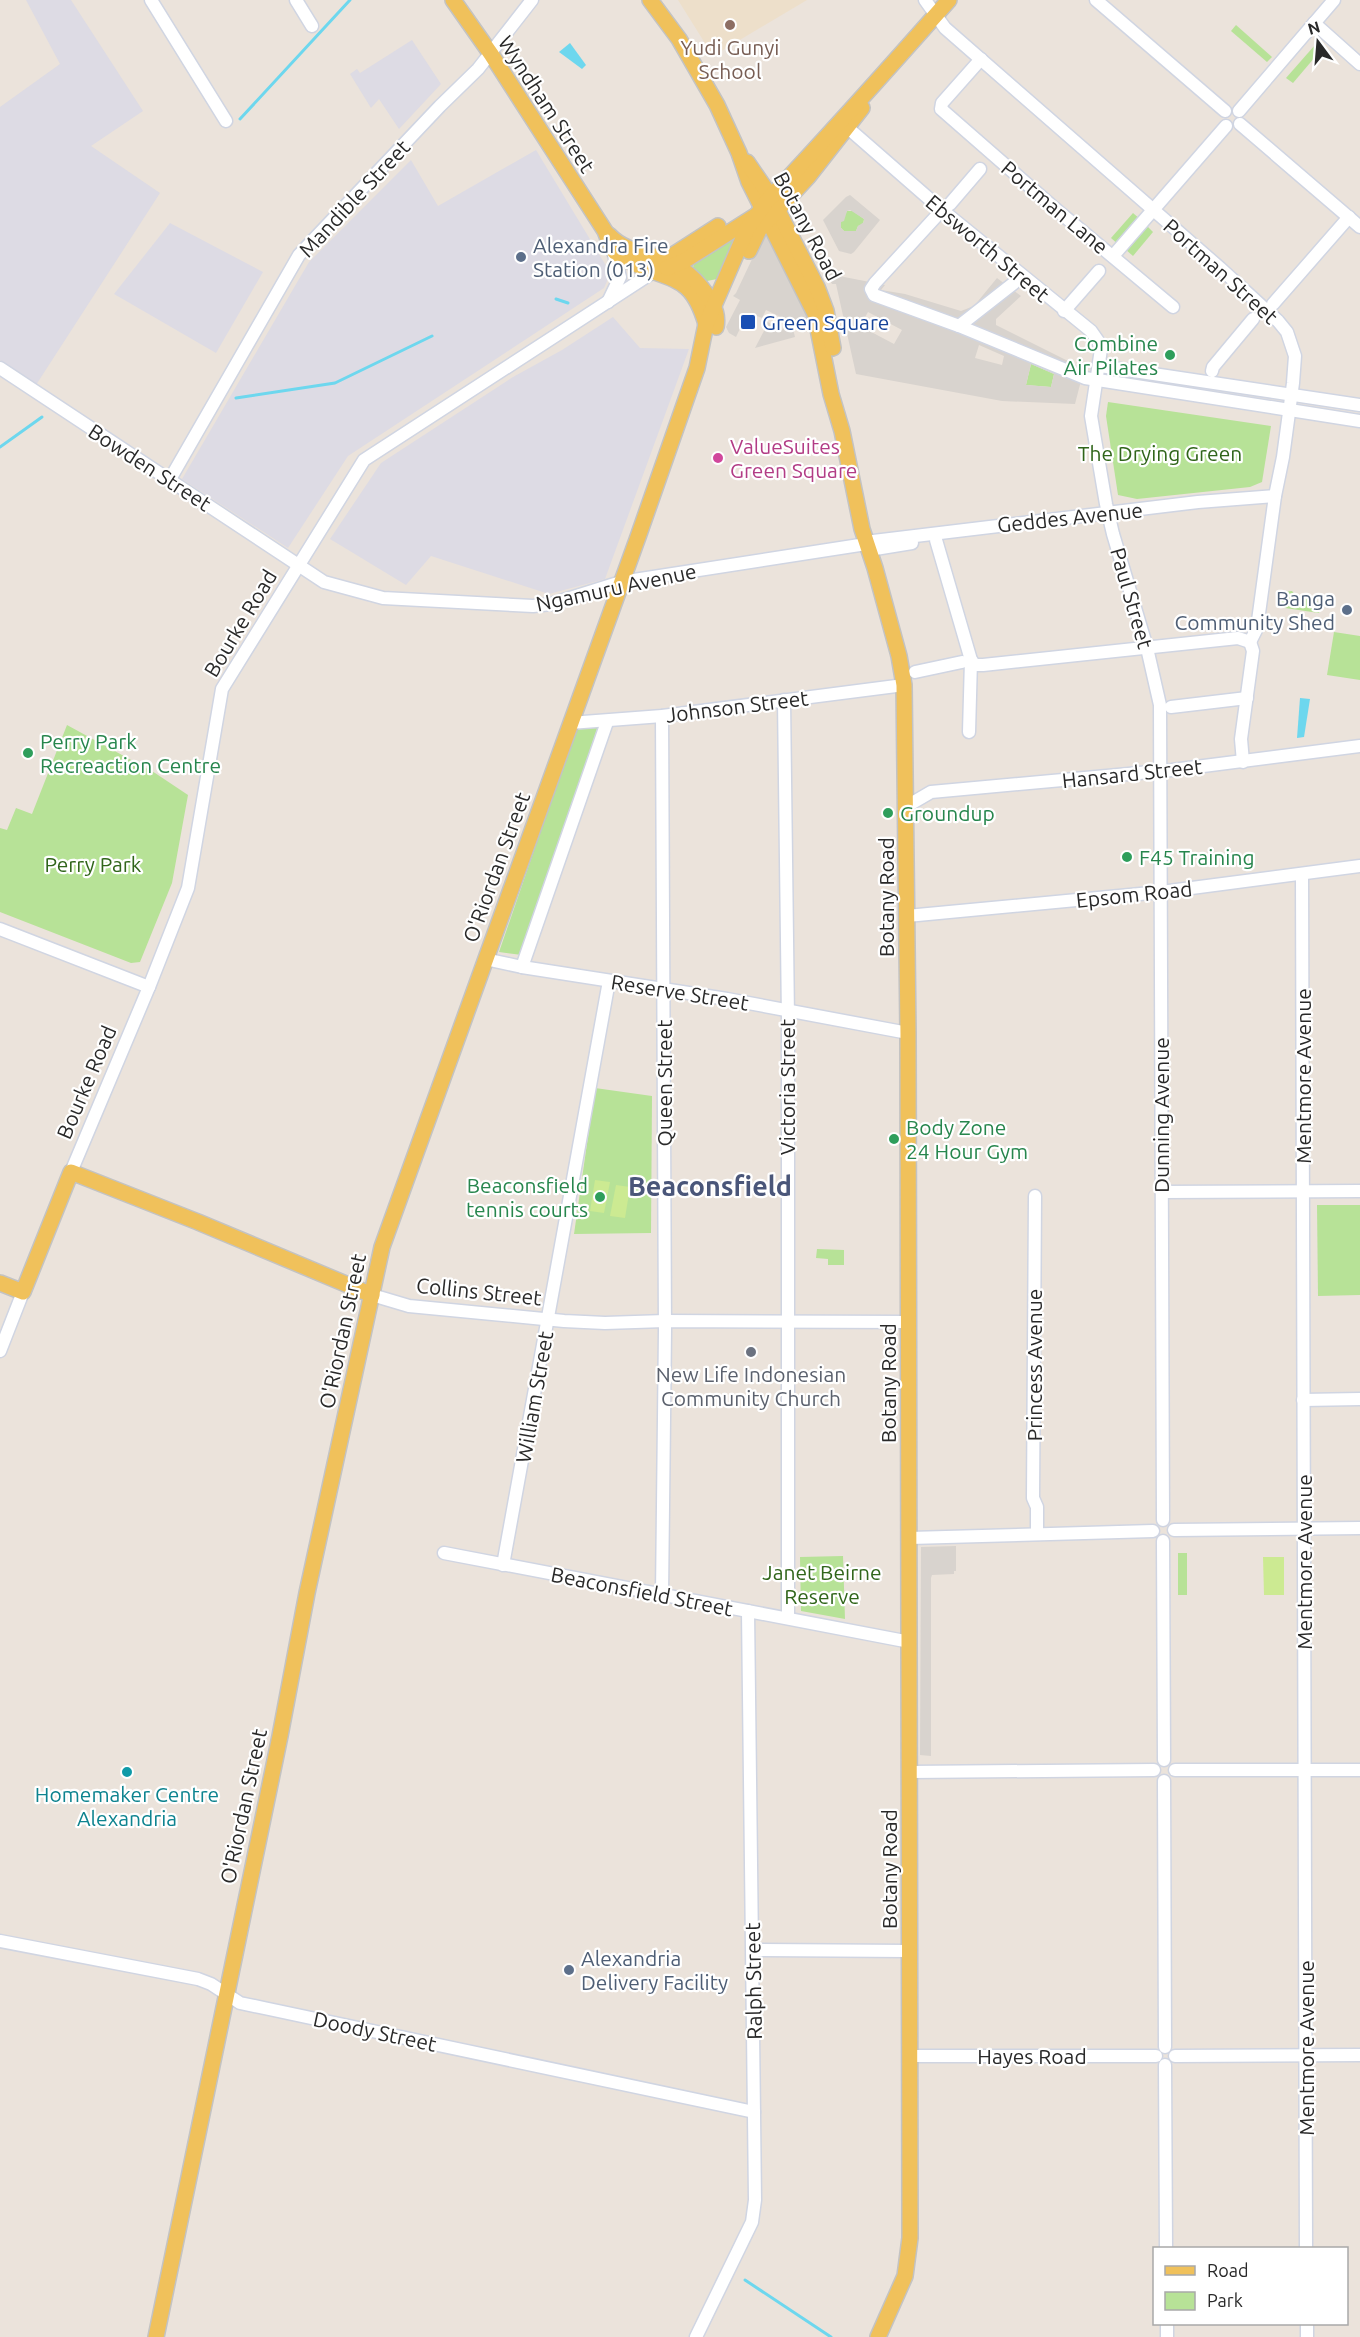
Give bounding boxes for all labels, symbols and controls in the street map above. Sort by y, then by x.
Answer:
north arrow [1288,12,1348,72]
text: N [1306,17,1322,38]
marker: Yudi Gunyi School [723,18,737,32]
street label: Wyndham Street [494,31,600,177]
place label: Yudi Gunyi School [681,35,779,83]
street label: Mandible Street [294,135,414,261]
street label: Portman Lane [997,155,1113,259]
street label: Botany Road [769,167,847,285]
street label: Ebsworth Street [922,190,1054,306]
street label: Portman Street [1159,214,1283,328]
place label: Alexandra Fire Station (013) [533,233,669,281]
marker: Alexandra Fire Station (013) [514,250,528,264]
place label: Green Square [762,310,889,334]
marker: Green Square [739,313,757,331]
place label: Combine Air Pilates [1064,331,1158,379]
marker: Combine Air Pilates [1163,348,1177,362]
street label: Bowden Street [84,418,216,516]
place label: ValueSuites Green Square [730,434,857,482]
park label: The Drying Green [1078,441,1242,465]
marker: ValueSuites Green Square [711,451,725,465]
street label: Geddes Avenue [996,497,1144,537]
street label: Paul Street [1106,545,1158,651]
street label: Ngamuru Avenue [534,558,698,616]
street label: Bourke Road [199,565,281,681]
place label: Banga Community Shed [1174,586,1335,634]
marker: Banga Community Shed [1340,603,1354,617]
street label: Johnson Street [664,685,810,727]
place label: Perry Park Recreaction Centre [40,729,221,777]
marker: Perry Park Recreaction Centre [21,746,35,760]
street label: Hansard Street [1061,754,1203,792]
street label: O'Riordan Street [458,789,534,945]
place label: Groundup [900,801,995,825]
marker: Groundup [881,806,895,820]
street label: Botany Road [874,837,898,957]
place label: F45 Training [1139,845,1255,869]
marker: F45 Training [1120,850,1134,864]
park label: Perry Park [45,852,142,876]
street label: Epsom Road [1075,876,1193,912]
street label: Reserve Street [609,969,751,1015]
street label: Mentmore Avenue [1291,988,1315,1164]
street label: Victoria Street [775,1019,799,1155]
street label: Queen Street [652,1020,676,1146]
street label: Bourke Road [51,1022,121,1142]
street label: Dunning Avenue [1149,1037,1173,1193]
place label: Body Zone 24 Hour Gym [906,1115,1028,1163]
marker: Body Zone 24 Hour Gym [887,1132,901,1146]
district label: Beaconsfield [628,1171,792,1201]
place label: Beaconsfield tennis courts [466,1173,588,1221]
marker: Beaconsfield tennis courts [593,1190,607,1204]
street label: O'Riordan Street [314,1251,370,1411]
street label: Collins Street [415,1272,543,1310]
street label: Princess Avenue [1022,1289,1046,1441]
street label: Botany Road [876,1323,900,1443]
street label: William Street [511,1329,557,1465]
marker: New Life Indonesian Community Church [744,1345,758,1359]
place label: New Life Indonesian Community Church [656,1362,846,1410]
street label: Mentmore Avenue [1292,1474,1316,1650]
park label: Janet Beirne Reserve [762,1560,882,1608]
street label: Beaconsfield Street [549,1562,735,1620]
street label: O'Riordan Street [215,1726,271,1886]
marker: Homemaker Centre Alexandria [120,1765,134,1779]
place label: Homemaker Centre Alexandria [35,1782,219,1830]
street label: Botany Road [877,1809,901,1929]
street label: Ralph Street [740,1922,766,2040]
place label: Alexandria Delivery Facility [581,1946,728,1994]
street label: Mentmore Avenue [1294,1960,1318,2136]
marker: Alexandria Delivery Facility [562,1963,576,1977]
street label: Doody Street [311,2006,439,2056]
street label: Hayes Road [977,2044,1087,2068]
legend [1153,2247,1348,2325]
text: Road [1207,2260,1249,2280]
text: Park [1207,2290,1243,2310]

